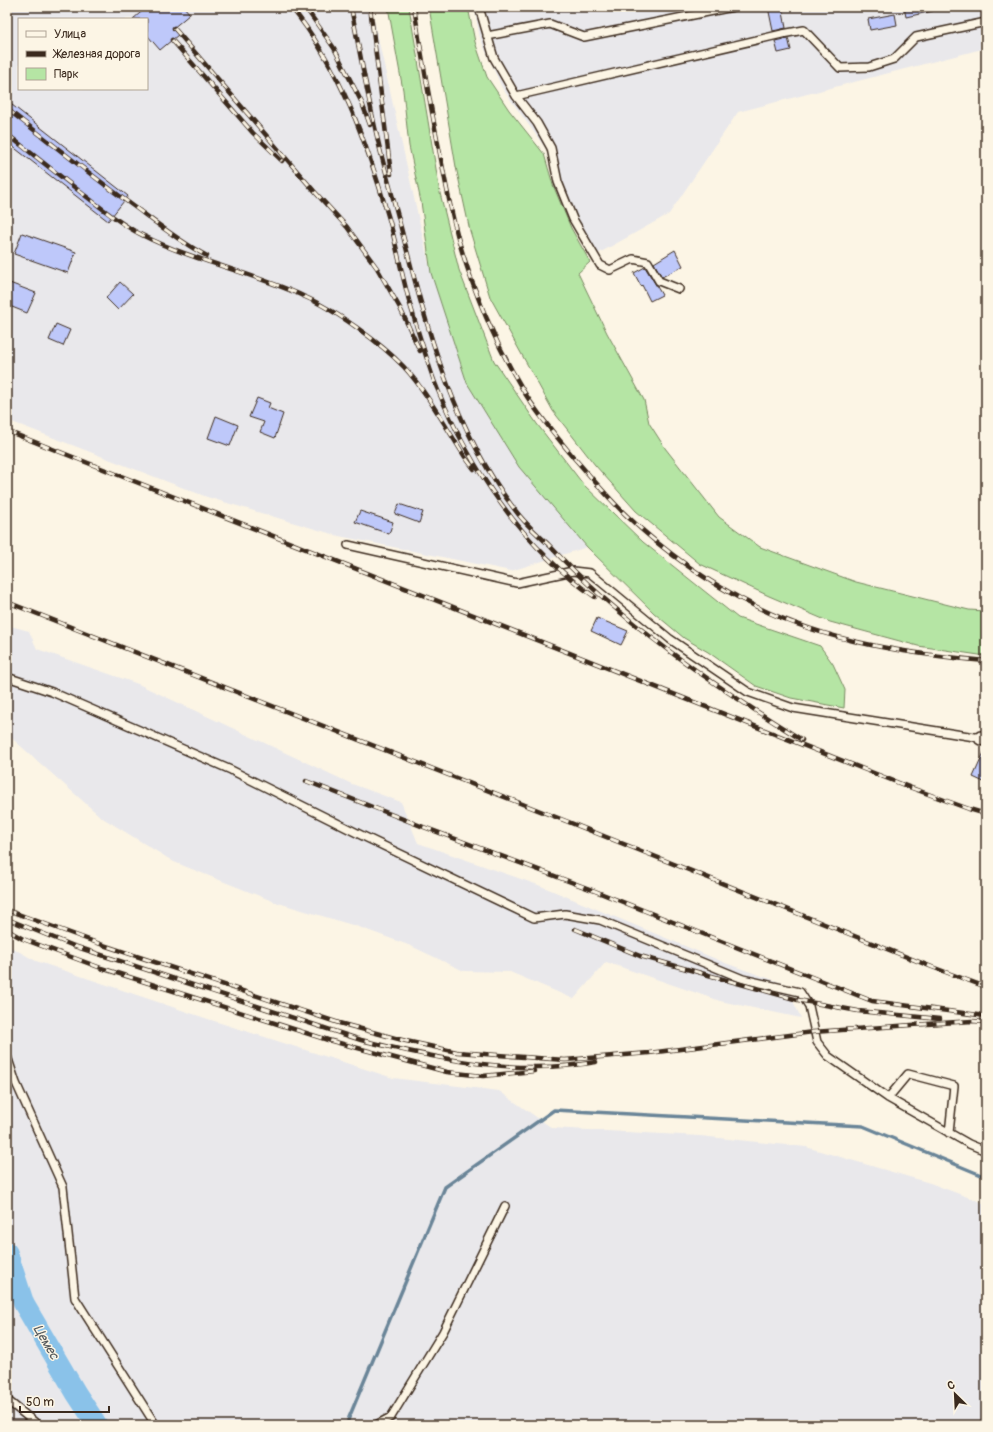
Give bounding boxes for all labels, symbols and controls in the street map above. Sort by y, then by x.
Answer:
legend [18,18,148,90]
text: Улица [54,27,86,42]
text: Железная дорога [52,47,141,62]
text: Парк [54,67,79,82]
water label: Цемес [30,1322,63,1363]
north arrow [935,1374,975,1414]
text: С [945,1378,957,1393]
scale bar [20,1388,109,1414]
text: 50 m [26,1395,54,1410]

